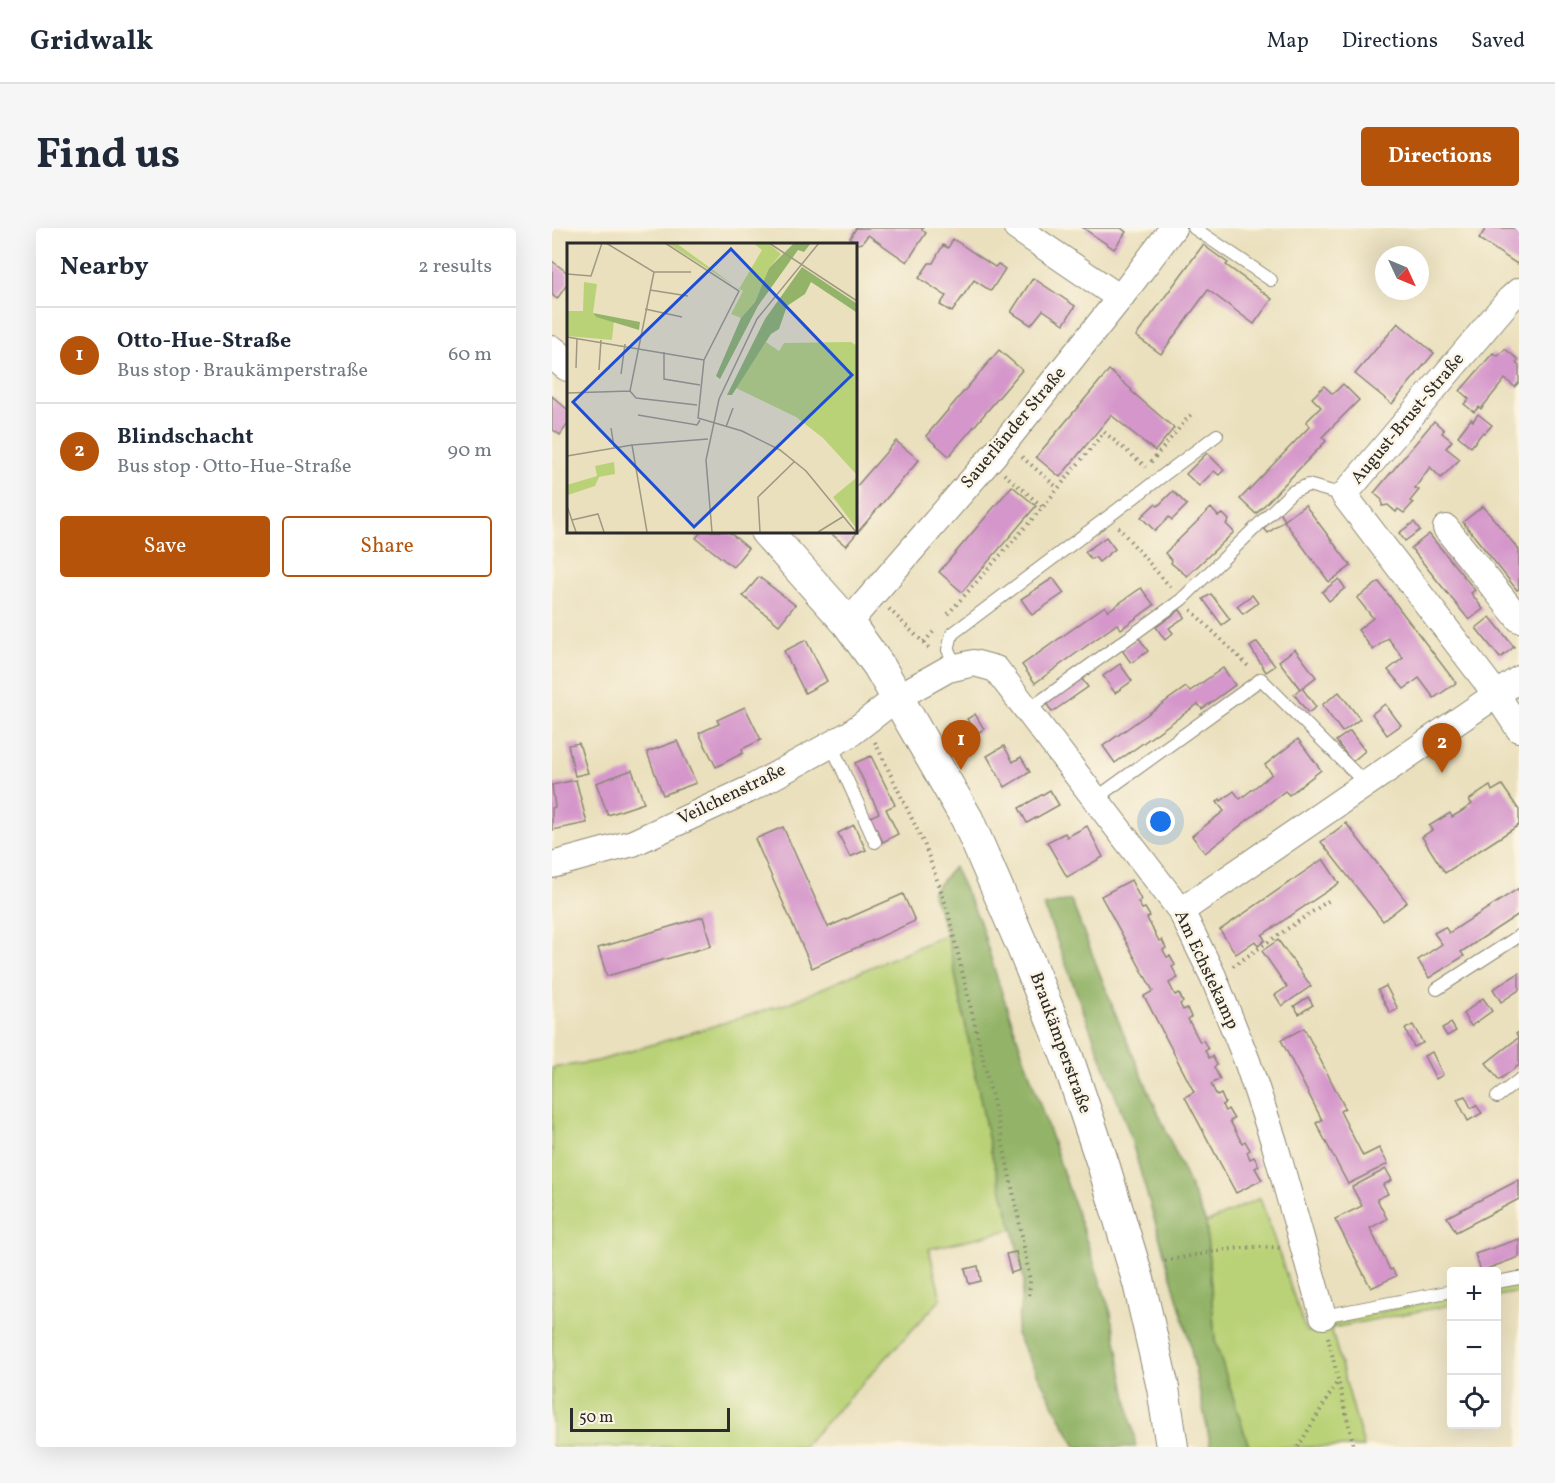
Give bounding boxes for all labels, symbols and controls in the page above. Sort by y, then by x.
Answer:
text: Gridwalk [30,22,153,61]
text: Map [1267,27,1309,56]
text: Directions [1342,27,1438,56]
text: Saved [1471,27,1525,56]
text: Find us [36,127,180,186]
button: Directions [1361,127,1519,186]
inset map [567,243,856,532]
north arrow [1375,246,1429,300]
text: Nearby [60,249,149,285]
text: 2 results [418,253,492,281]
text: Otto-Hue-Straße [117,326,291,357]
text: 1 [75,341,84,369]
text: 60 m [448,341,492,369]
street label: August-Brust-Straße [1346,348,1470,490]
text: Bus stop · Braukämperstraße [117,357,368,385]
street label: Sauerländer Straße [956,362,1072,494]
text: Blindschacht [117,422,253,453]
text: 2 [74,437,85,465]
text: 90 m [448,437,492,465]
text: Bus stop · Otto-Hue-Straße [117,453,351,481]
button: Save [60,516,270,577]
button: Share [282,516,492,577]
pin: 1 [942,720,980,770]
pin: 2 [1422,724,1462,773]
street label: Veilchenstraße [674,758,790,832]
your location [1146,807,1175,836]
street label: Am Echstekamp [1167,906,1245,1034]
street label: Braukämperstraße [1023,969,1097,1117]
map controls [1447,1267,1501,1429]
button: + [1447,1267,1501,1321]
button: − [1447,1321,1501,1375]
button: locate [1447,1375,1501,1429]
scale bar [570,1405,730,1432]
text: 50 m [579,1407,613,1429]

